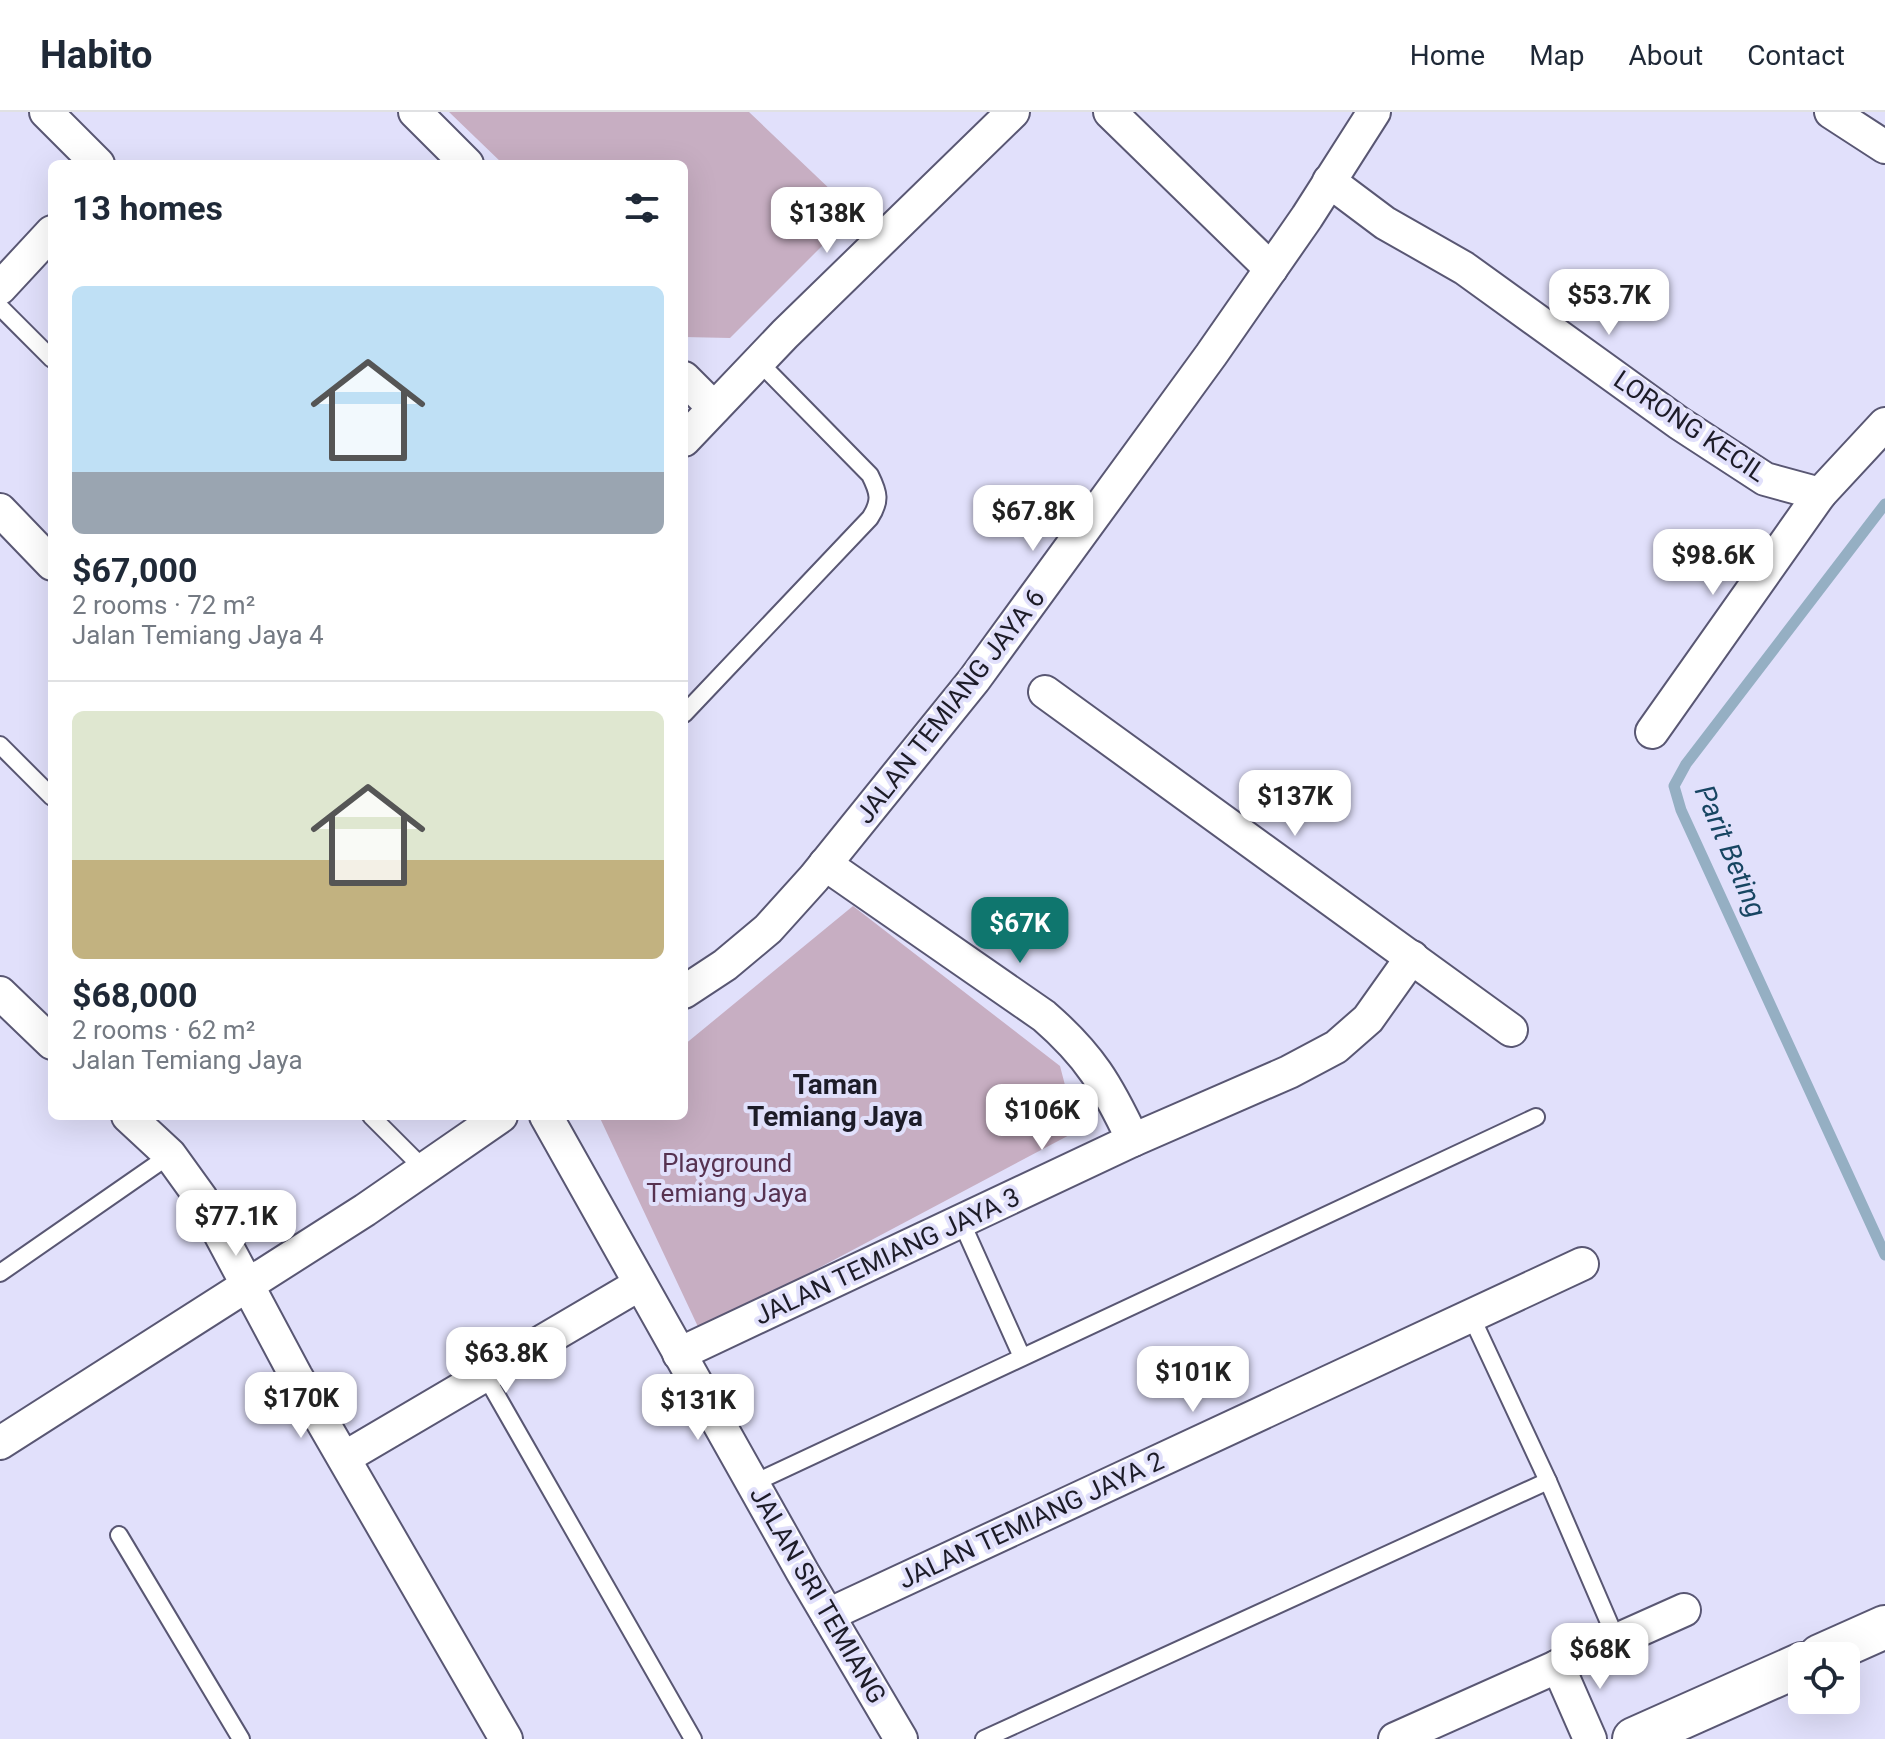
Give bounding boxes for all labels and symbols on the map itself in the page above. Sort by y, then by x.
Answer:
pin: $138K [771,187,883,255]
pin: $53.7K [1544,269,1674,337]
street label: LORONG KECIL [1608,364,1772,488]
pin: $67.8K [968,485,1098,553]
pin: $98.6K [1648,529,1778,597]
street label: JALAN TEMIANG JAYA 6 [849,583,1051,829]
pin: $137K [1239,770,1351,838]
water label: Parit Beting [1688,780,1773,922]
pin: $67K [973,897,1067,965]
district label: Taman Temiang Jaya [747,1068,923,1133]
pin: $106K [986,1084,1098,1152]
park label: Playground Temiang Jaya [646,1148,808,1208]
street label: JALAN TEMIANG JAYA 3 [750,1181,1024,1331]
pin: $77.1K [171,1190,301,1258]
pin: $63.8K [441,1327,571,1395]
pin: $101K [1137,1346,1249,1414]
pin: $170K [245,1372,357,1440]
pin: $131K [642,1374,754,1442]
street label: JALAN TEMIANG JAYA 2 [894,1445,1168,1595]
street label: JALAN SRI TEMIANG [744,1481,892,1709]
pin: $68K [1553,1623,1647,1691]

